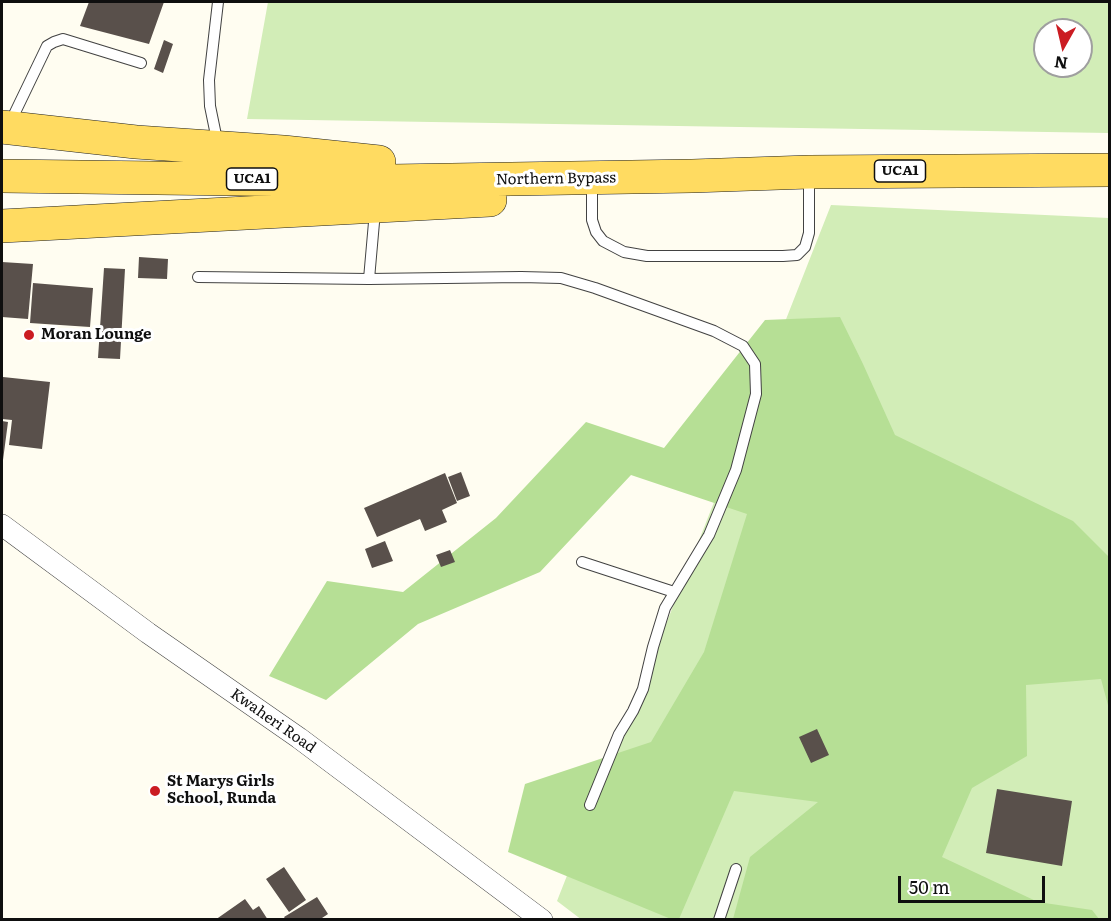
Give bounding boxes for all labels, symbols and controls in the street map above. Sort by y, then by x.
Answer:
north arrow [1033,18,1093,78]
text: N [1052,51,1069,77]
road number: UCA1 [874,160,926,182]
road number: UCA1 [226,168,278,190]
street label: Northern Bypass [496,169,616,189]
place label: Moran Lounge [41,326,152,344]
marker: Moran Lounge [22,328,36,342]
street label: Kwaheri Road [227,685,319,757]
place label: St Marys Girls School, Runda [167,773,276,808]
marker: St Marys Girls School, Runda [148,784,162,798]
scale bar [901,864,1048,902]
text: 50 m [909,873,950,900]

